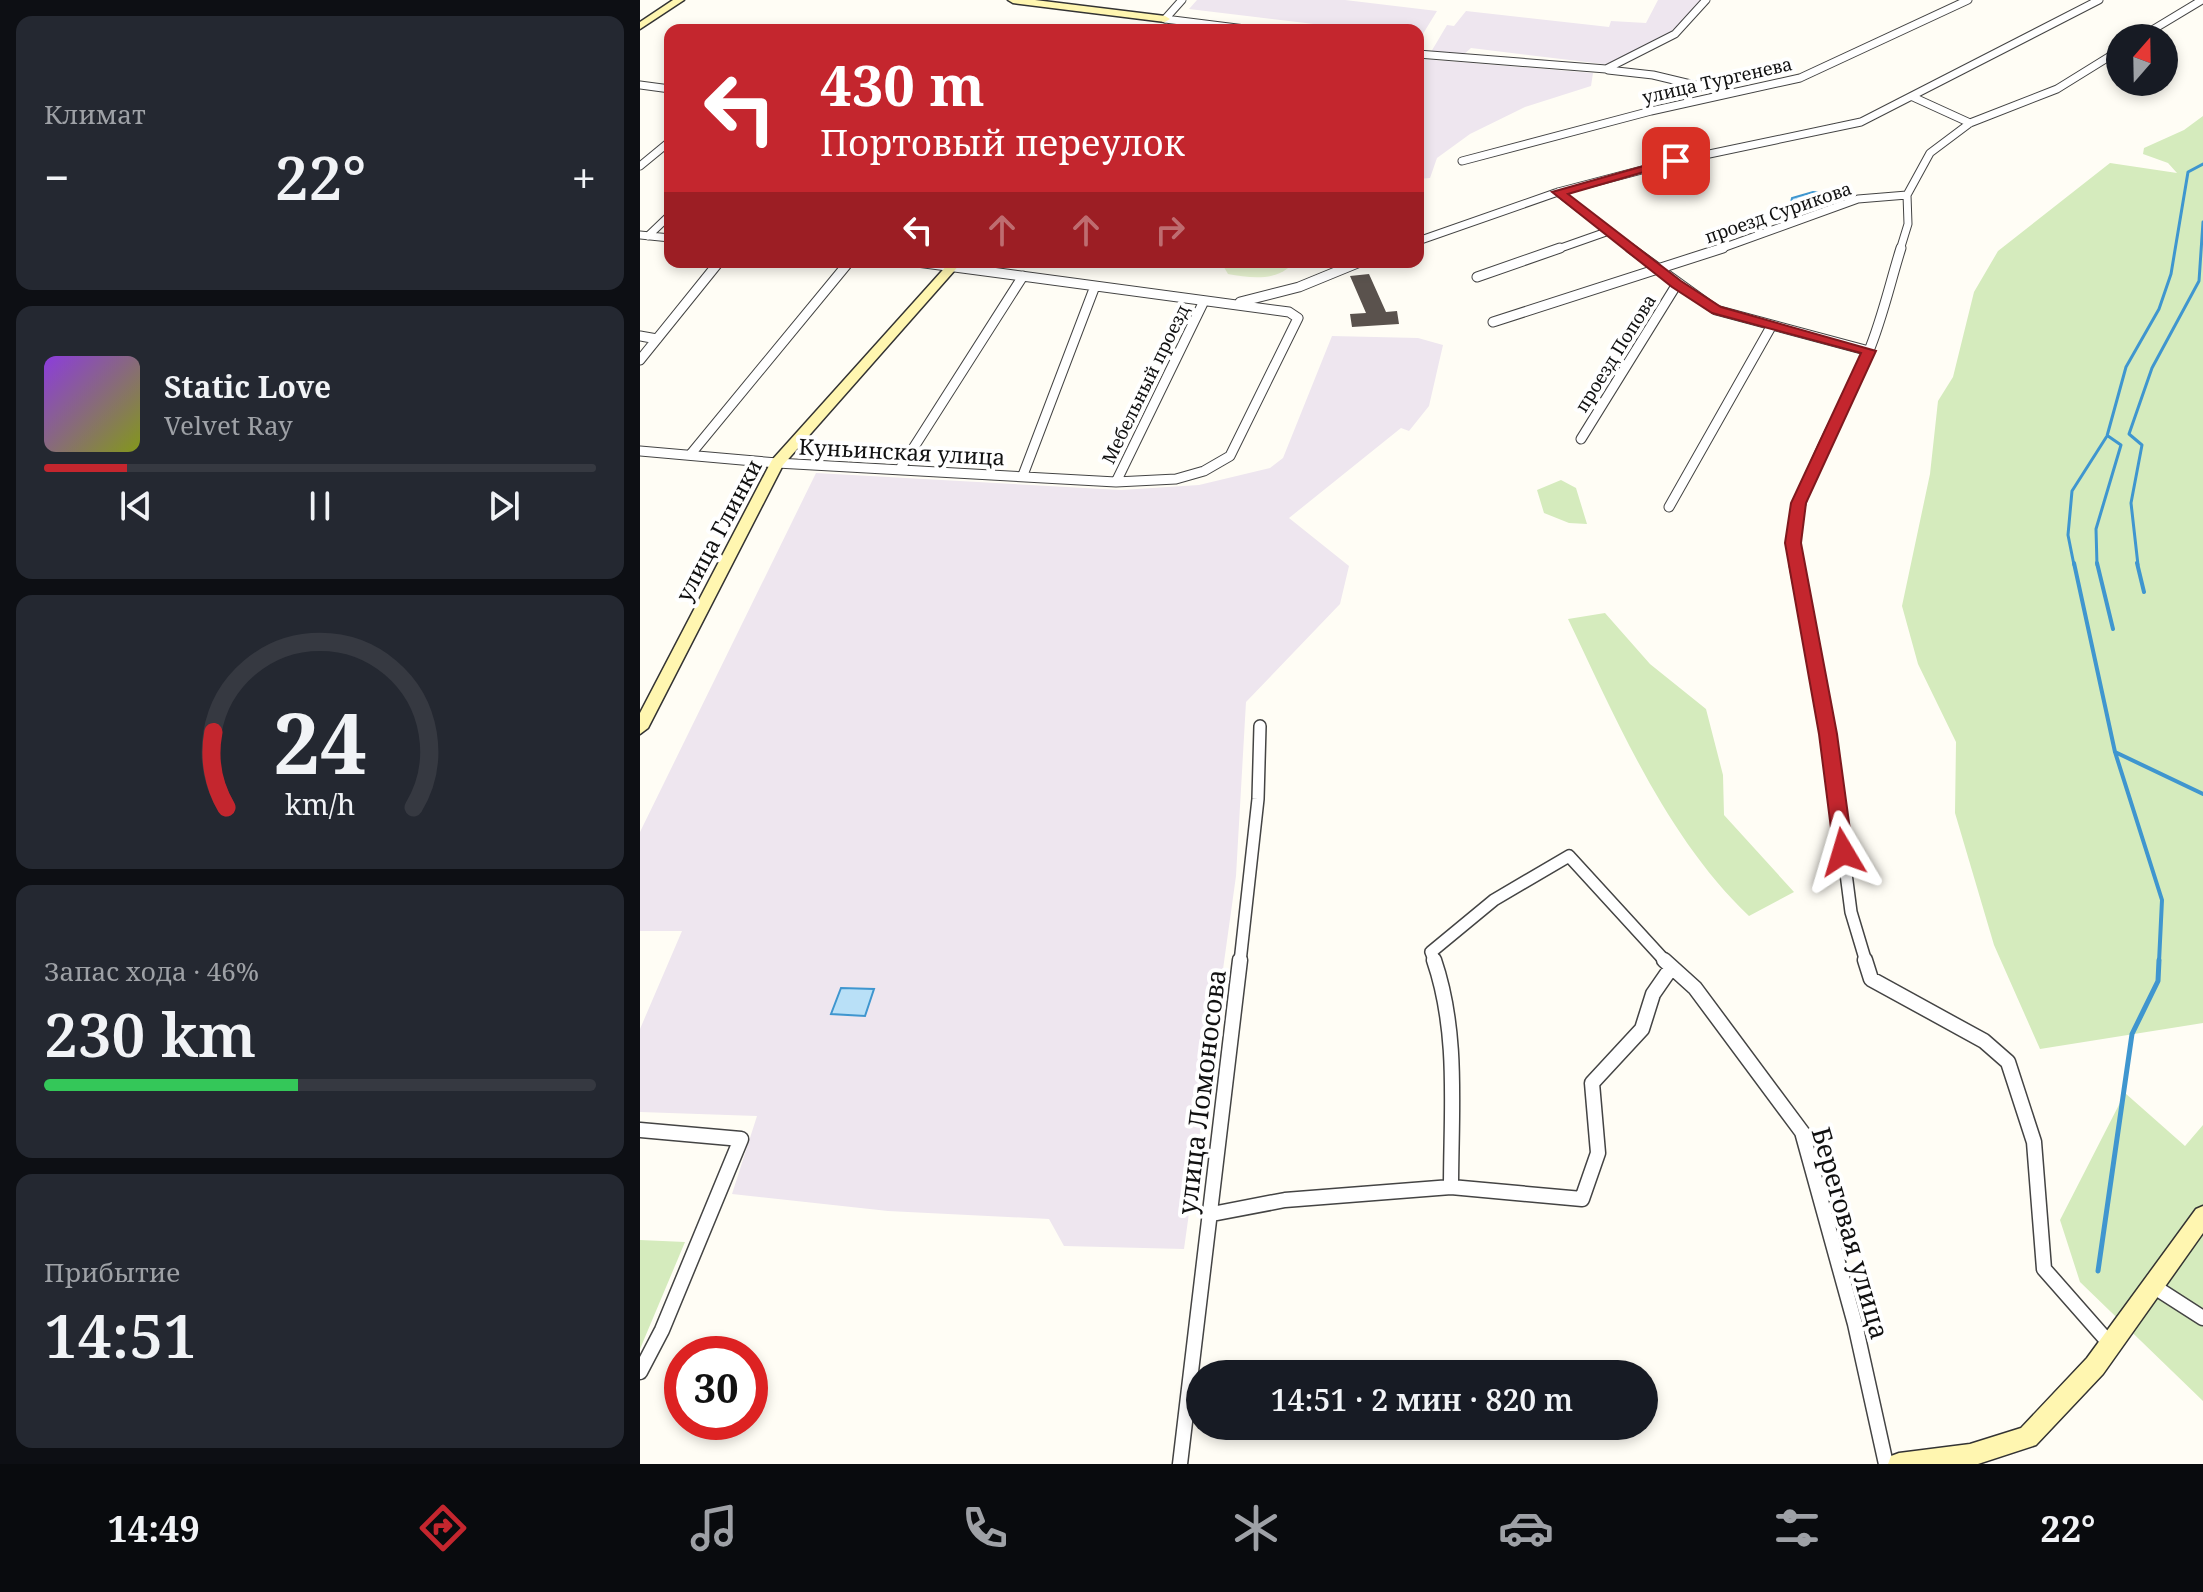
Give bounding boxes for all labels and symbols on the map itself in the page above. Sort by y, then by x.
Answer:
north arrow [2106,24,2178,96]
street label: улица Тургенева [1640,51,1794,109]
pin [1642,127,1710,195]
street label: проезд Сурикова [1701,176,1855,248]
street label: проезд Попова [1569,289,1661,417]
street label: Мебельный проезд [1096,300,1194,468]
street label: Куньинская улица [798,431,1006,471]
street label: улица Глинки [668,454,768,606]
position arrow [1801,810,1885,894]
street label: улица Ломоносова [1168,967,1234,1217]
street label: Береговая улица [1803,1123,1899,1343]
speed limit sign: 30 [664,1336,768,1440]

